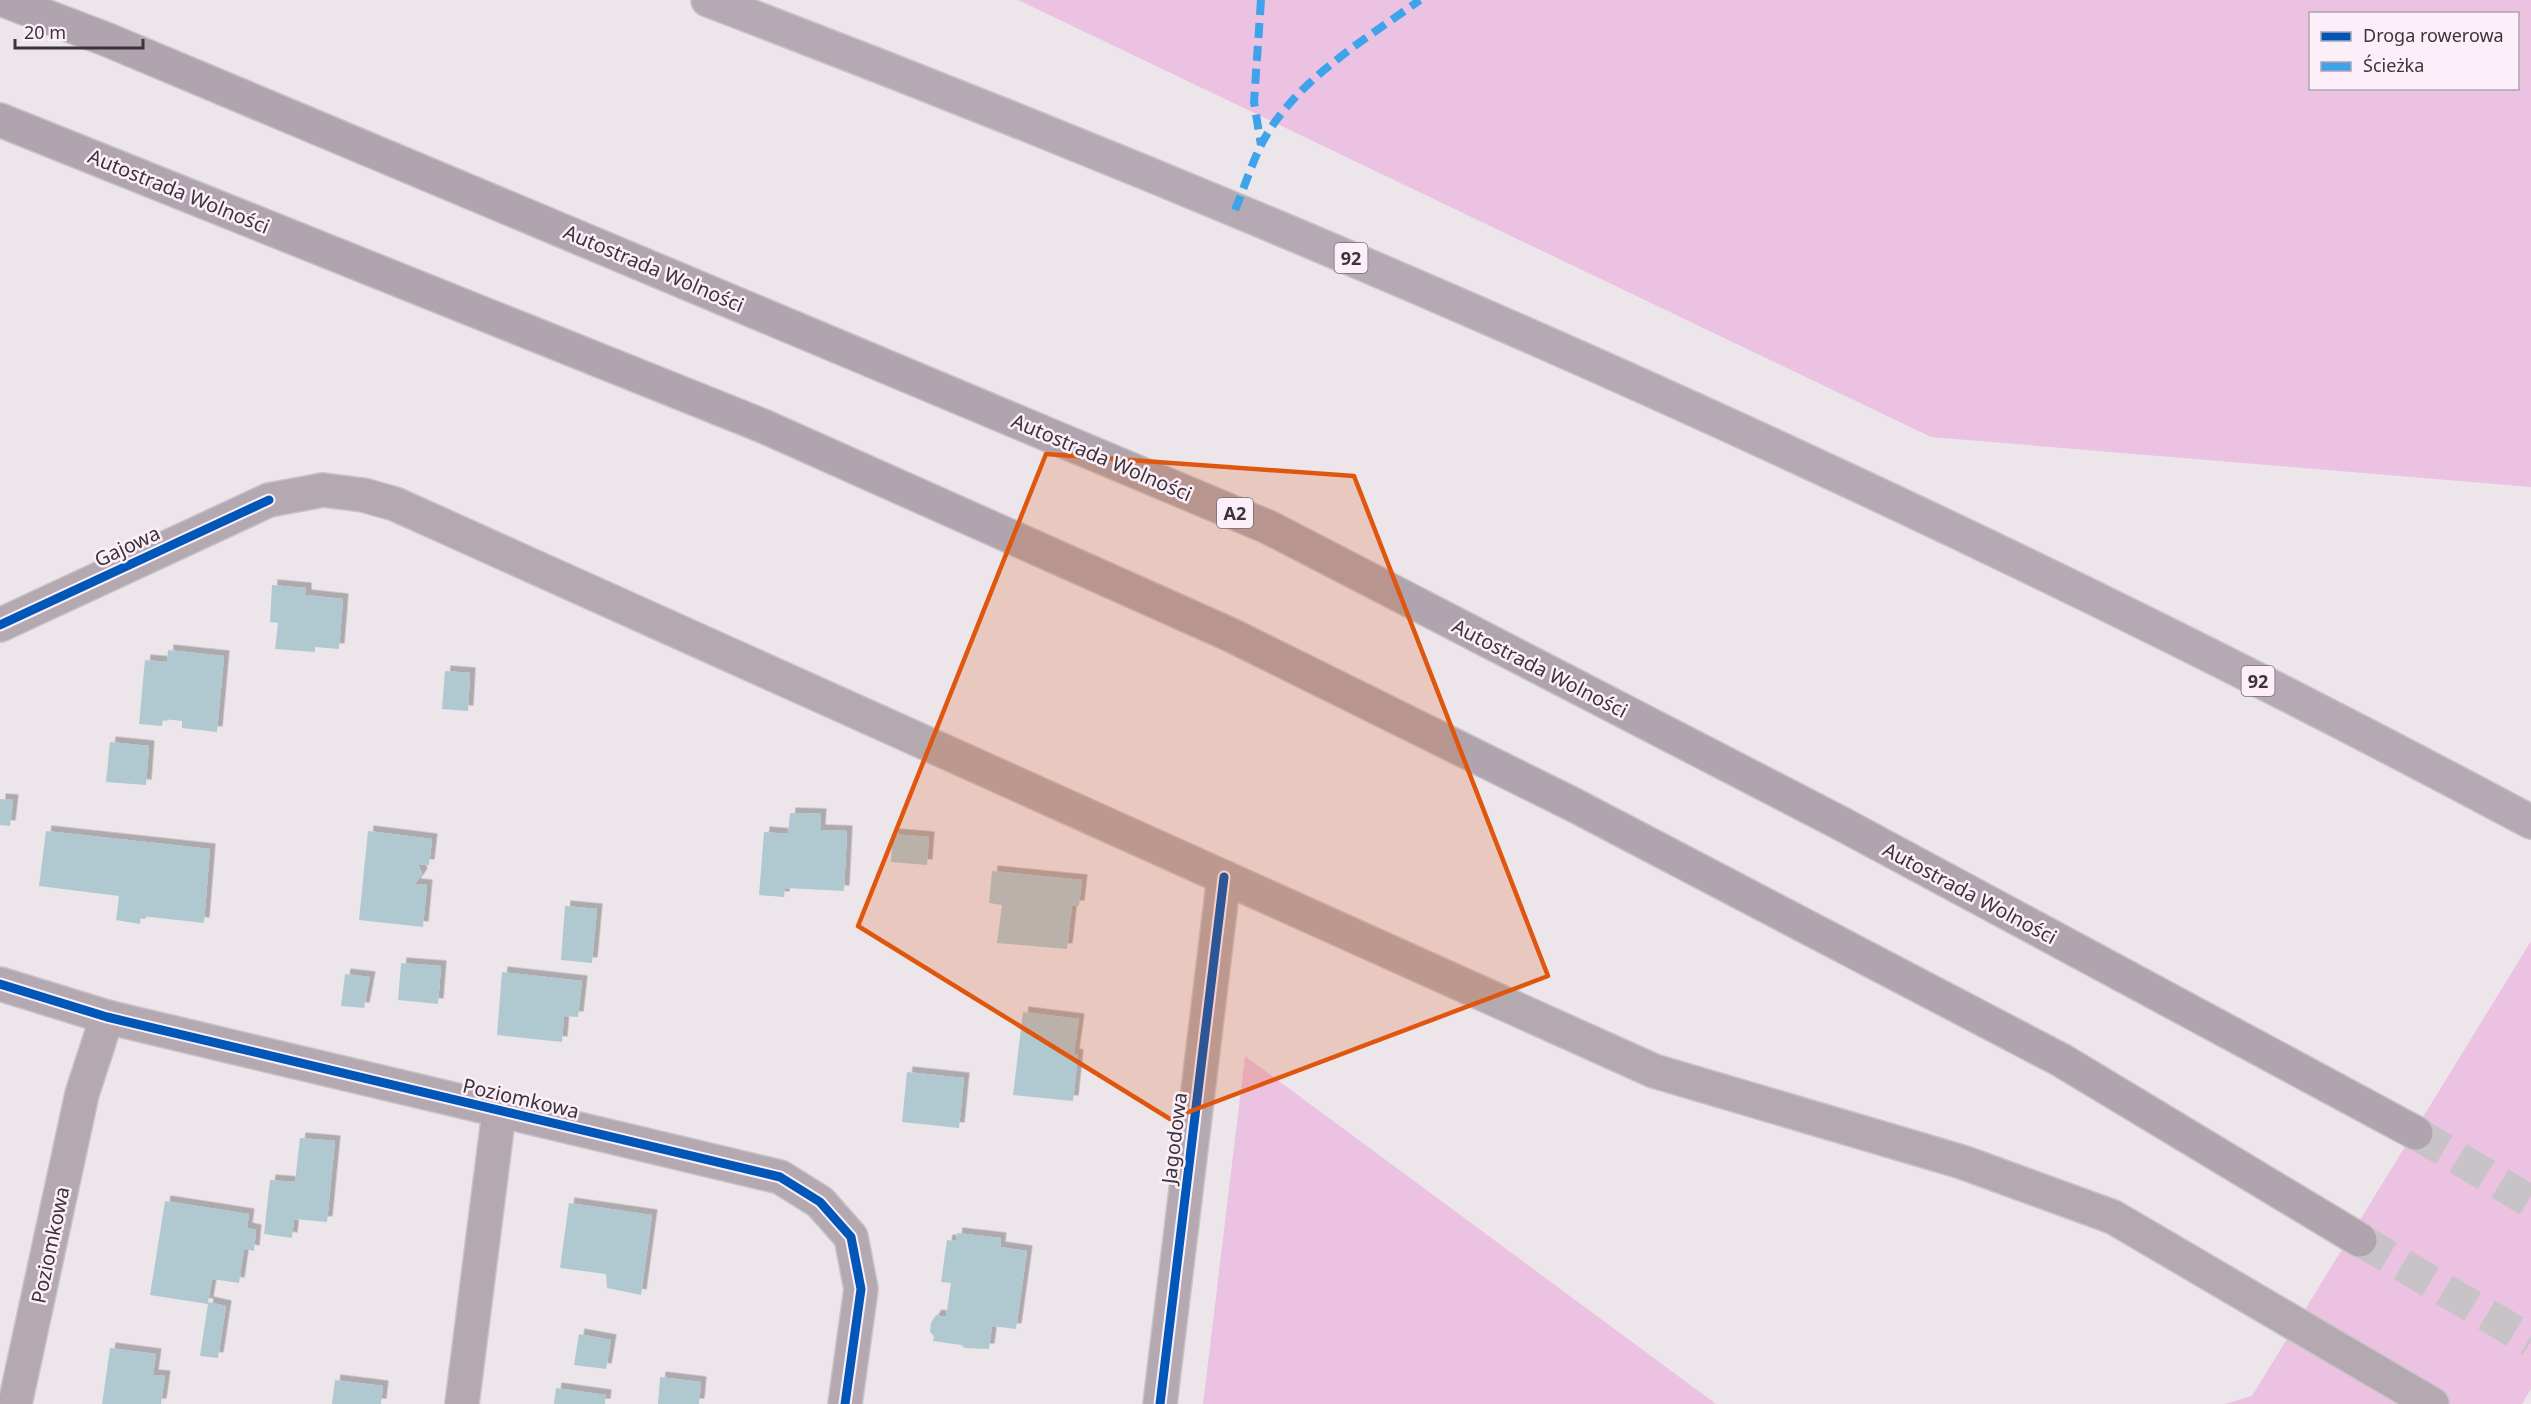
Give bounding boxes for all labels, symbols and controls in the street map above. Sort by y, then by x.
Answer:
scale bar [15,12,142,50]
legend [2309,12,2519,90]
text: 20 m [24,20,66,44]
text: Droga rowerowa [2363,23,2504,47]
text: Ścieżka [2363,53,2424,77]
street label: Autostrada Wolności [84,142,274,240]
street label: Autostrada Wolności [560,218,748,318]
road number: 92 [1334,243,1368,273]
street label: Autostrada Wolności [1008,407,1196,507]
road number: A2 [1217,498,1253,528]
street label: Gajowa [90,519,164,573]
street label: Autostrada Wolności [1448,612,1632,724]
road number: 92 [2242,666,2274,696]
street label: Autostrada Wolności [1878,836,2062,950]
street label: Poziomkowa [460,1071,582,1125]
street label: Jagodowa [1155,1091,1193,1187]
street label: Poziomkowa [24,1184,76,1306]

